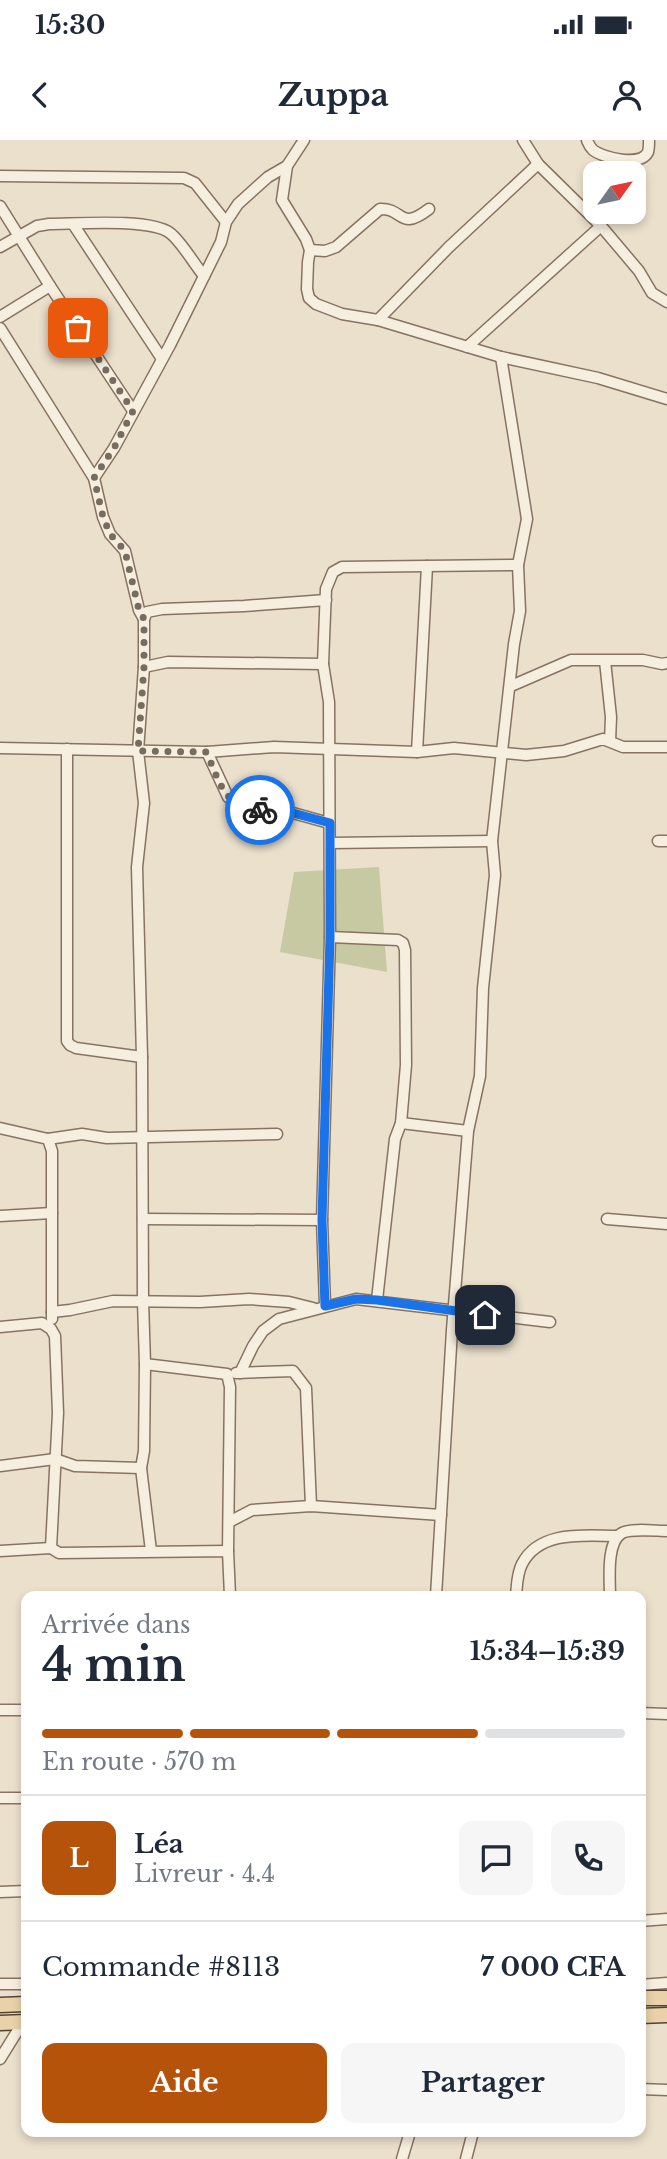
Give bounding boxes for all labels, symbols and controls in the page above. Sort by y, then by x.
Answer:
text: 15:30 [35,9,105,41]
text: Zuppa [278,75,389,115]
icon: back [21,76,59,114]
icon: person [608,76,646,114]
north arrow [583,161,646,224]
map controls [583,161,646,224]
pin [48,298,108,358]
icon: bag [59,309,97,347]
courier [225,775,295,845]
icon: bike [241,791,279,829]
pin [455,1285,515,1345]
icon: home [466,1296,504,1334]
text: Arrivée dans [42,1611,190,1639]
text: 15:34–15:39 [470,1635,625,1667]
text: 4 min [42,1636,186,1693]
text: En route · 570 m [42,1748,236,1776]
button: chat [459,1821,533,1895]
button: phone [551,1821,625,1895]
text: Léa [134,1828,184,1860]
text: L [69,1842,89,1874]
text: Livreur · 4.4 [134,1860,275,1888]
text: Commande #8113 [42,1951,280,1983]
text: 7 000 CFA [480,1951,625,1983]
button: Aide [42,2043,327,2123]
button: Partager [341,2043,625,2123]

